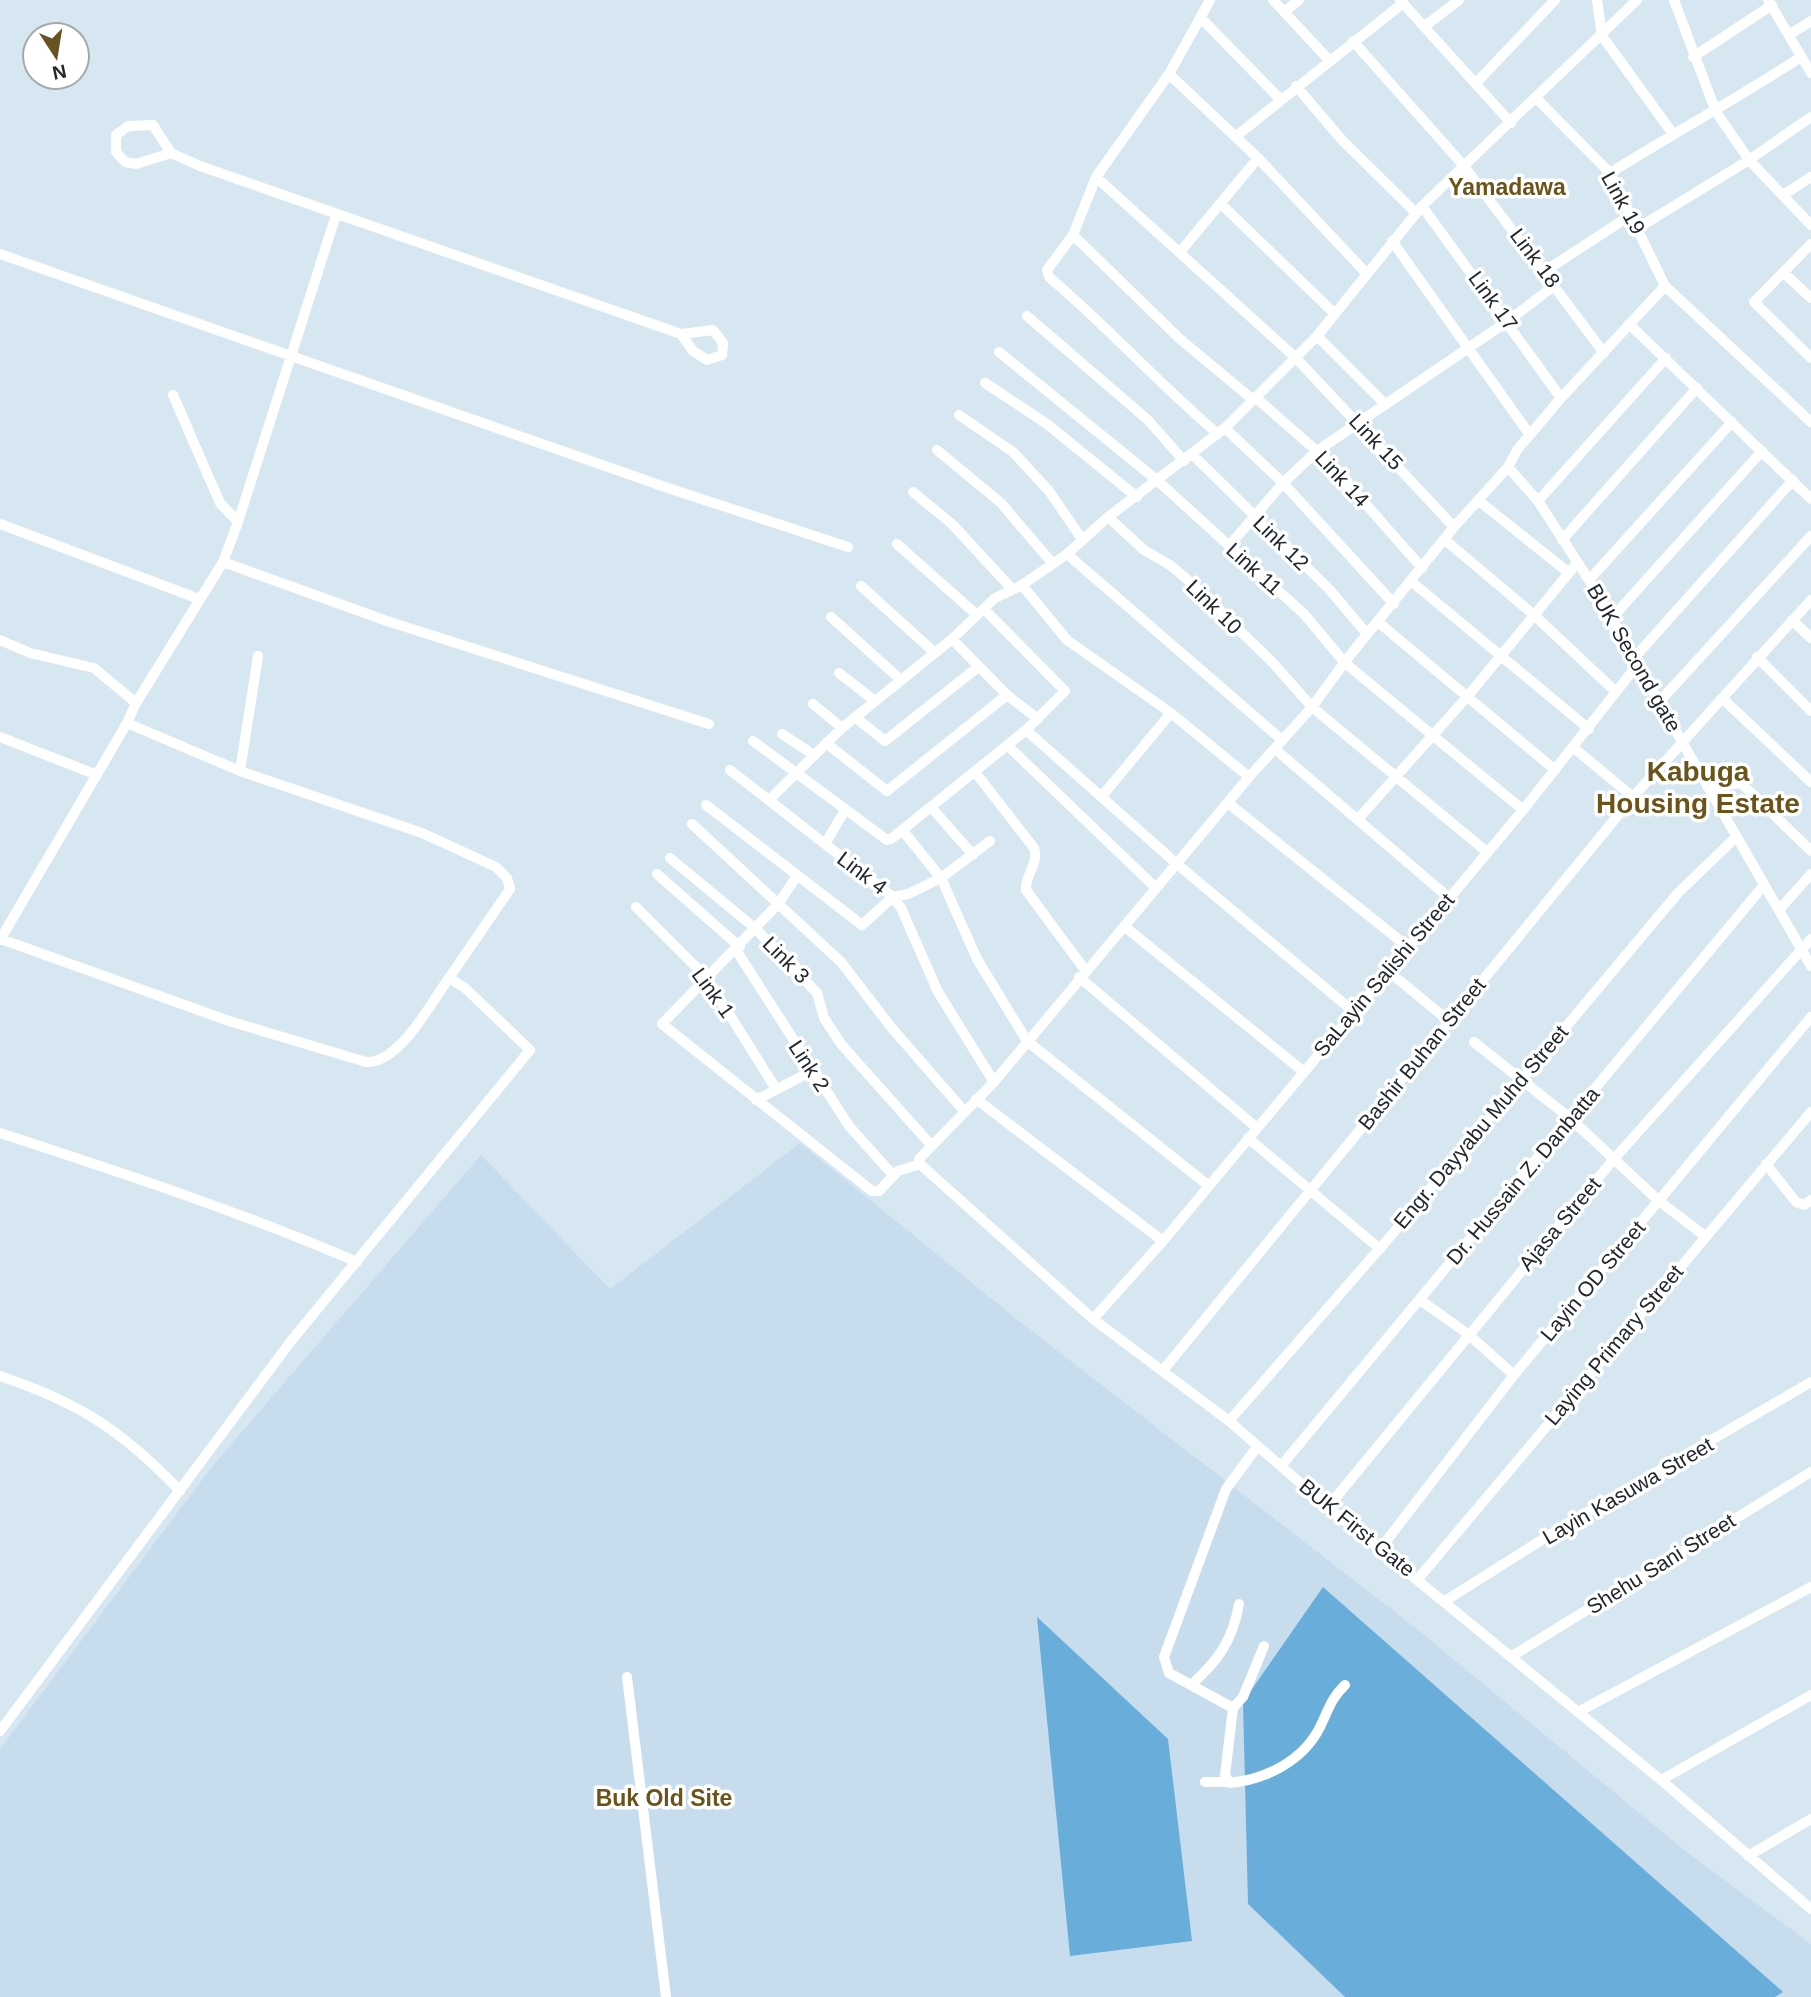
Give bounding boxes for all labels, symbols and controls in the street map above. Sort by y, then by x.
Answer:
north arrow [21,21,91,91]
text: N [51,60,68,84]
street label: Link 19 [1597,168,1650,238]
district label: Yamadawa [1448,174,1566,200]
street label: Link 18 [1506,224,1565,292]
street label: Link 17 [1464,267,1523,335]
street label: Link 15 [1345,409,1408,474]
street label: Link 14 [1311,446,1374,511]
street label: Link 12 [1249,511,1314,574]
street label: Link 11 [1222,538,1287,599]
street label: Link 10 [1182,575,1247,638]
street label: BUK Second gate [1583,580,1686,736]
district label: Kabuga Housing Estate [1596,756,1800,819]
street label: Link 4 [833,847,892,899]
street label: SaLayin Salishi Street [1309,888,1459,1061]
street label: Link 3 [758,932,814,988]
street label: Link 1 [688,963,739,1022]
street label: Bashir Buhan Street [1354,973,1490,1134]
street label: Engr. Dayyabu Muhd Street [1389,1020,1572,1233]
street label: Link 2 [785,1036,834,1095]
street label: Dr. Hussain Z. Danbatta [1442,1082,1604,1269]
street label: Ajasa Street [1514,1172,1605,1275]
street label: Layin OD Street [1536,1216,1650,1345]
street label: Laying Primary Street [1540,1260,1687,1429]
street label: Layin Kasuwa Street [1539,1432,1717,1549]
street label: BUK First Gate [1295,1474,1419,1581]
street label: Shehu Sani Street [1582,1509,1739,1618]
district label: Buk Old Site [596,1785,732,1811]

